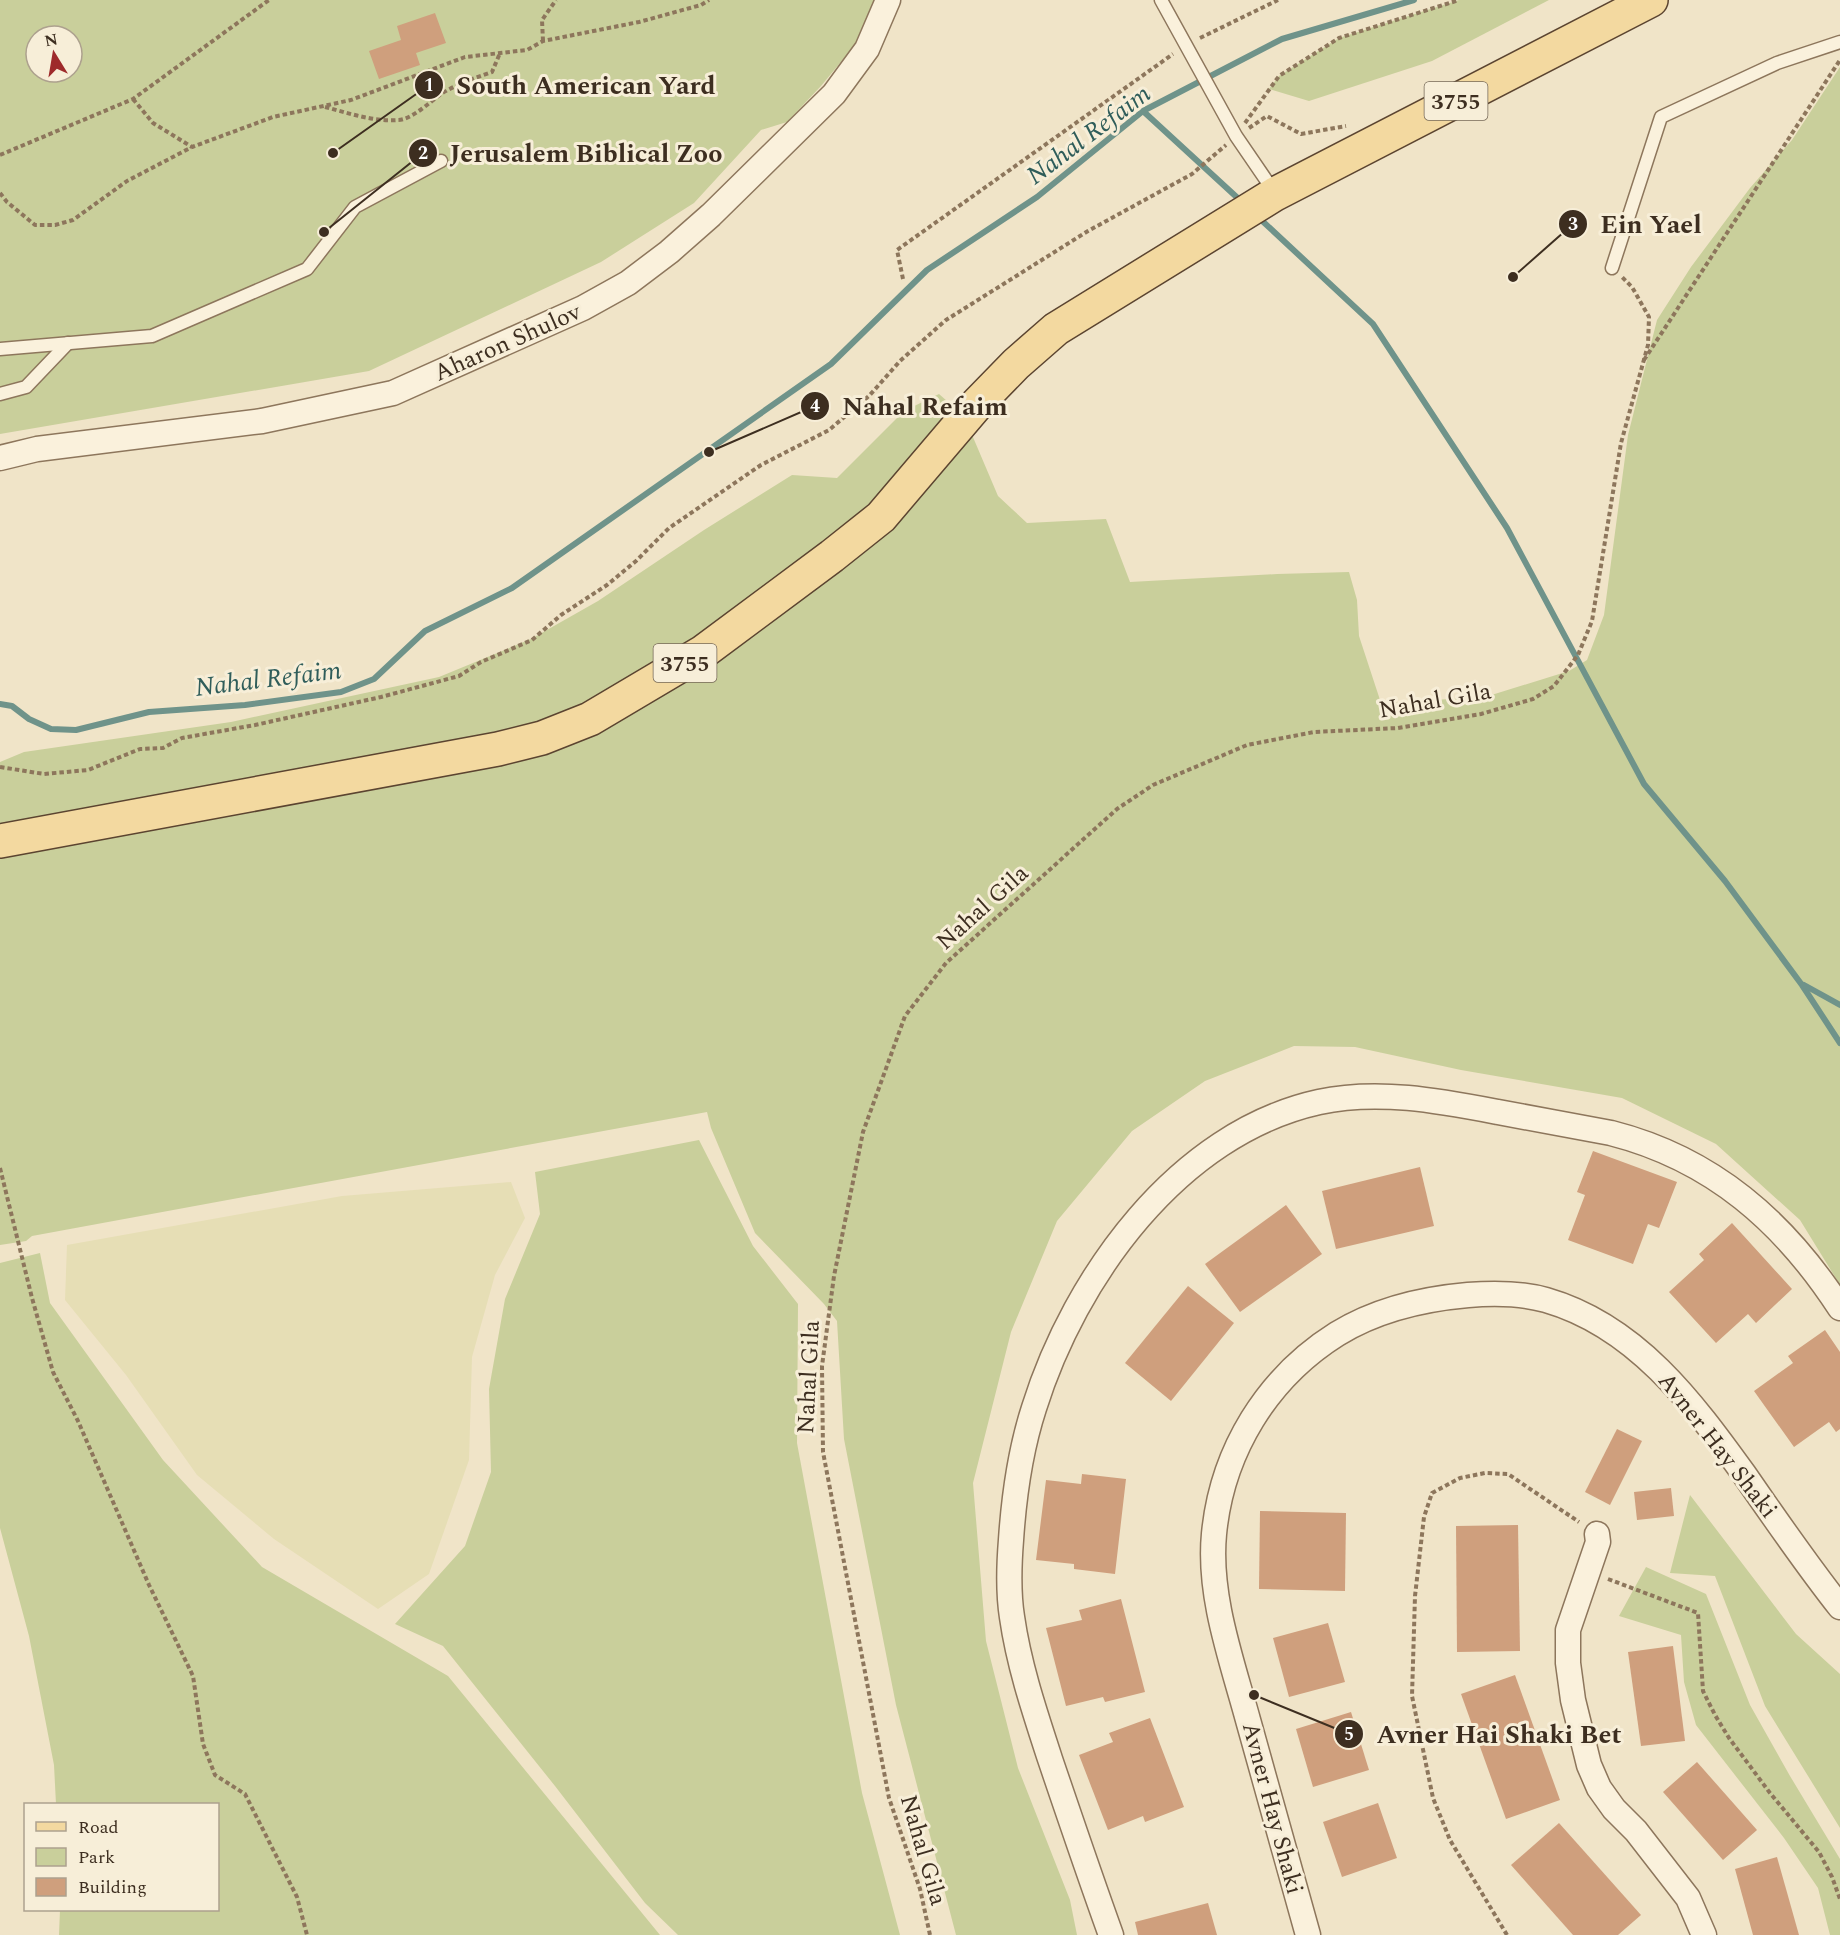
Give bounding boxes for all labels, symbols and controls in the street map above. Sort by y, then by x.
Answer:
north arrow [24,24,84,84]
text: N [43,27,60,53]
callout: South American Yard [414,63,727,107]
text: South American Yard [456,66,716,106]
text: 1 [424,72,434,99]
water label: Nahal Refaim [1018,74,1159,195]
road number: 3755 [1424,82,1488,120]
callout: Jerusalem Biblical Zoo [408,131,735,175]
text: Jerusalem Biblical Zoo [449,134,723,174]
text: 2 [418,140,428,167]
callout: Ein Yael [1558,202,1714,246]
text: Ein Yael [1600,205,1702,245]
text: 3 [1568,211,1578,238]
street label: Aharon Shulov [428,294,588,391]
callout: Nahal Refaim [800,384,1020,428]
text: Nahal Refaim [842,387,1008,427]
text: 4 [810,393,820,420]
road number: 3755 [654,644,716,682]
water label: Nahal Refaim [193,650,344,708]
street label: Nahal Gila [1376,673,1495,729]
street label: Nahal Gila [928,856,1037,959]
street label: Nahal Gila [788,1319,830,1435]
street label: Avner Hay Shaki [1649,1365,1786,1526]
callout: Avner Hai Shaki Bet [1334,1712,1633,1756]
text: Avner Hai Shaki Bet [1377,1715,1621,1755]
street label: Avner Hay Shaki [1232,1718,1312,1898]
text: 5 [1344,1721,1354,1748]
street label: Nahal Gila [890,1791,956,1910]
legend [24,1803,219,1911]
text: Road [78,1814,119,1841]
text: Park [78,1844,115,1871]
text: Building [78,1874,147,1901]

